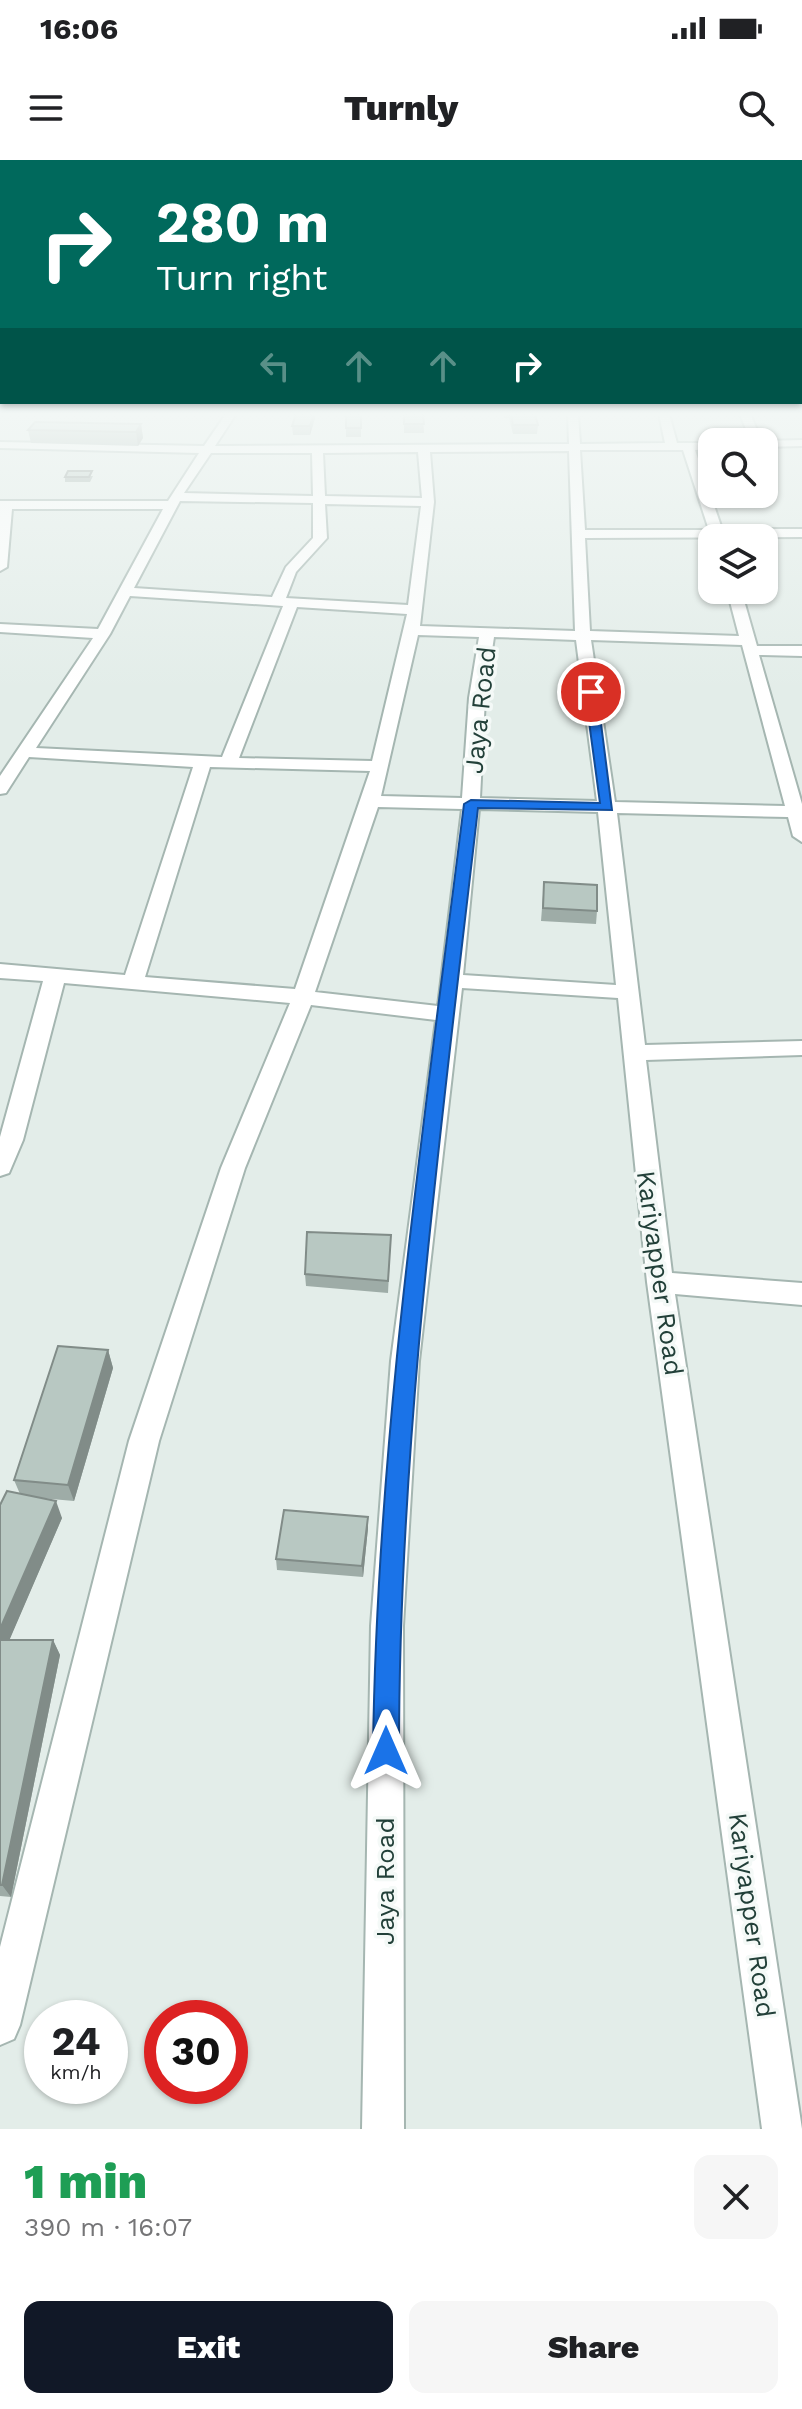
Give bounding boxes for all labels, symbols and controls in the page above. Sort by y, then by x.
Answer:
text: 16:06 [40,11,118,46]
icon: menu [24,86,68,130]
icon: search [734,86,778,130]
text: Turnly [344,87,458,129]
text: 280 m [156,190,329,256]
icon: right [24,192,128,296]
text: Turn right [156,257,327,299]
icon: left [253,344,297,388]
icon: ahead [337,344,381,388]
icon: ahead [421,344,465,388]
icon: right [505,344,549,388]
map controls [698,428,778,604]
button: search [698,428,778,508]
button: layers [698,524,778,604]
street label: Jaya Road [458,645,502,775]
pin [557,658,625,726]
icon: arrive [569,670,613,714]
street label: Kariyapper Road [631,1169,689,1377]
position arrow [344,1709,428,1793]
street label: Kariyapper Road [723,1811,781,2019]
street label: Jaya Road [370,1817,400,1945]
speed limit sign: 30 [144,2000,248,2104]
text: 24 [51,2018,101,2065]
text: km/h [50,2060,102,2084]
text: 1 min [24,2153,147,2210]
button: close [694,2155,778,2239]
text: 390 m · 16:07 [24,2212,192,2242]
button: Exit [24,2301,393,2393]
button: Share [409,2301,778,2393]

